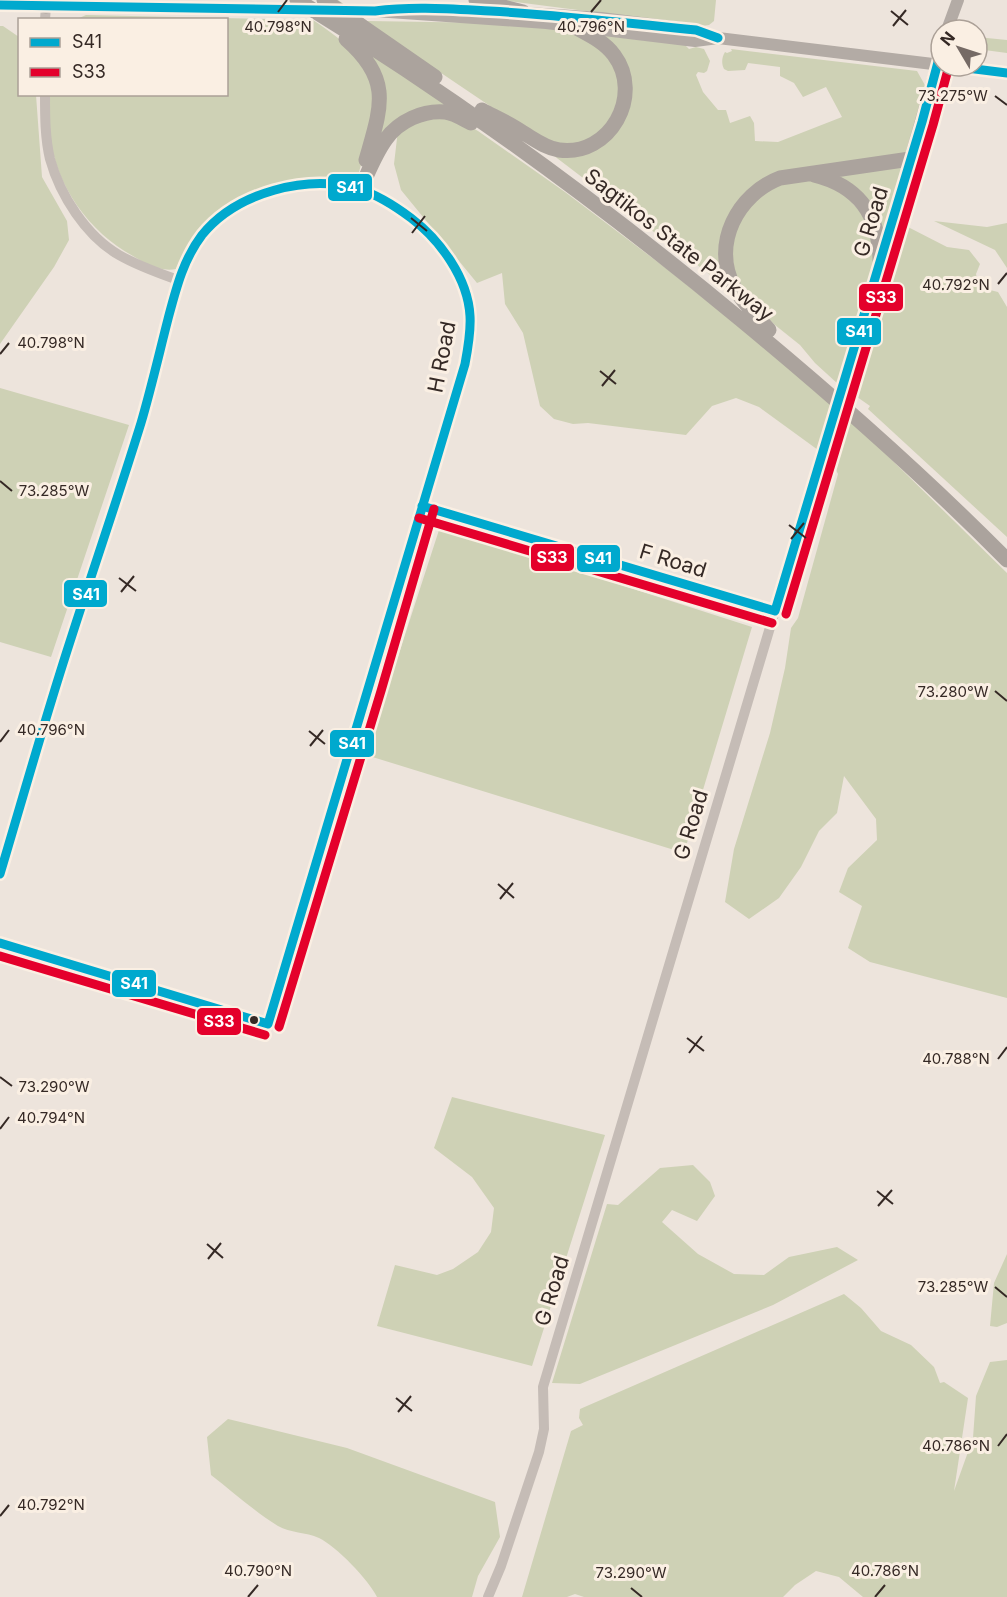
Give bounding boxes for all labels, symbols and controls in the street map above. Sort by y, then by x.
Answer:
text: 40.798°N [244,17,312,36]
text: 40.796°N [557,17,625,36]
legend [18,18,228,96]
north arrow [929,18,989,78]
text: N [936,28,959,50]
text: S41 [72,31,102,52]
text: S33 [72,61,106,82]
text: 73.275°W [918,86,988,105]
street label: Sagtikos State Parkway [580,163,779,326]
line badge: S41 [327,173,373,202]
text: S41 [336,177,364,197]
street label: G Road [848,184,893,260]
text: 40.792°N [922,275,990,294]
line badge: S33 [858,283,904,312]
text: S33 [865,287,897,307]
line badge: S41 [836,317,882,346]
street label: H Road [422,319,461,395]
text: S41 [845,321,873,341]
text: 40.798°N [17,333,85,352]
text: 73.285°W [19,481,90,500]
street label: F Road [637,538,710,583]
line badge: S33 [530,543,575,572]
line badge: S41 [576,544,621,573]
text: S33 [536,547,568,567]
text: S41 [584,548,612,568]
line badge: S41 [63,579,108,608]
text: S41 [72,584,100,604]
text: 73.280°W [918,682,989,701]
text: 40.796°N [17,720,85,739]
line badge: S41 [329,729,375,758]
text: S41 [338,733,366,753]
street label: G Road [668,787,713,863]
line badge: S41 [111,969,157,998]
text: S41 [120,973,148,993]
line badge: S33 [196,1007,242,1036]
text: S33 [203,1011,235,1031]
unlabelled marker [248,1014,260,1026]
text: 40.788°N [922,1049,990,1068]
text: 73.290°W [18,1077,90,1096]
text: 40.794°N [17,1108,85,1127]
street label: G Road [529,1253,574,1329]
text: 73.285°W [918,1277,989,1296]
text: 40.786°N [922,1436,990,1455]
text: 40.792°N [17,1495,85,1514]
text: 40.790°N [224,1561,292,1580]
text: 40.786°N [851,1561,919,1580]
text: 73.290°W [595,1563,667,1582]

